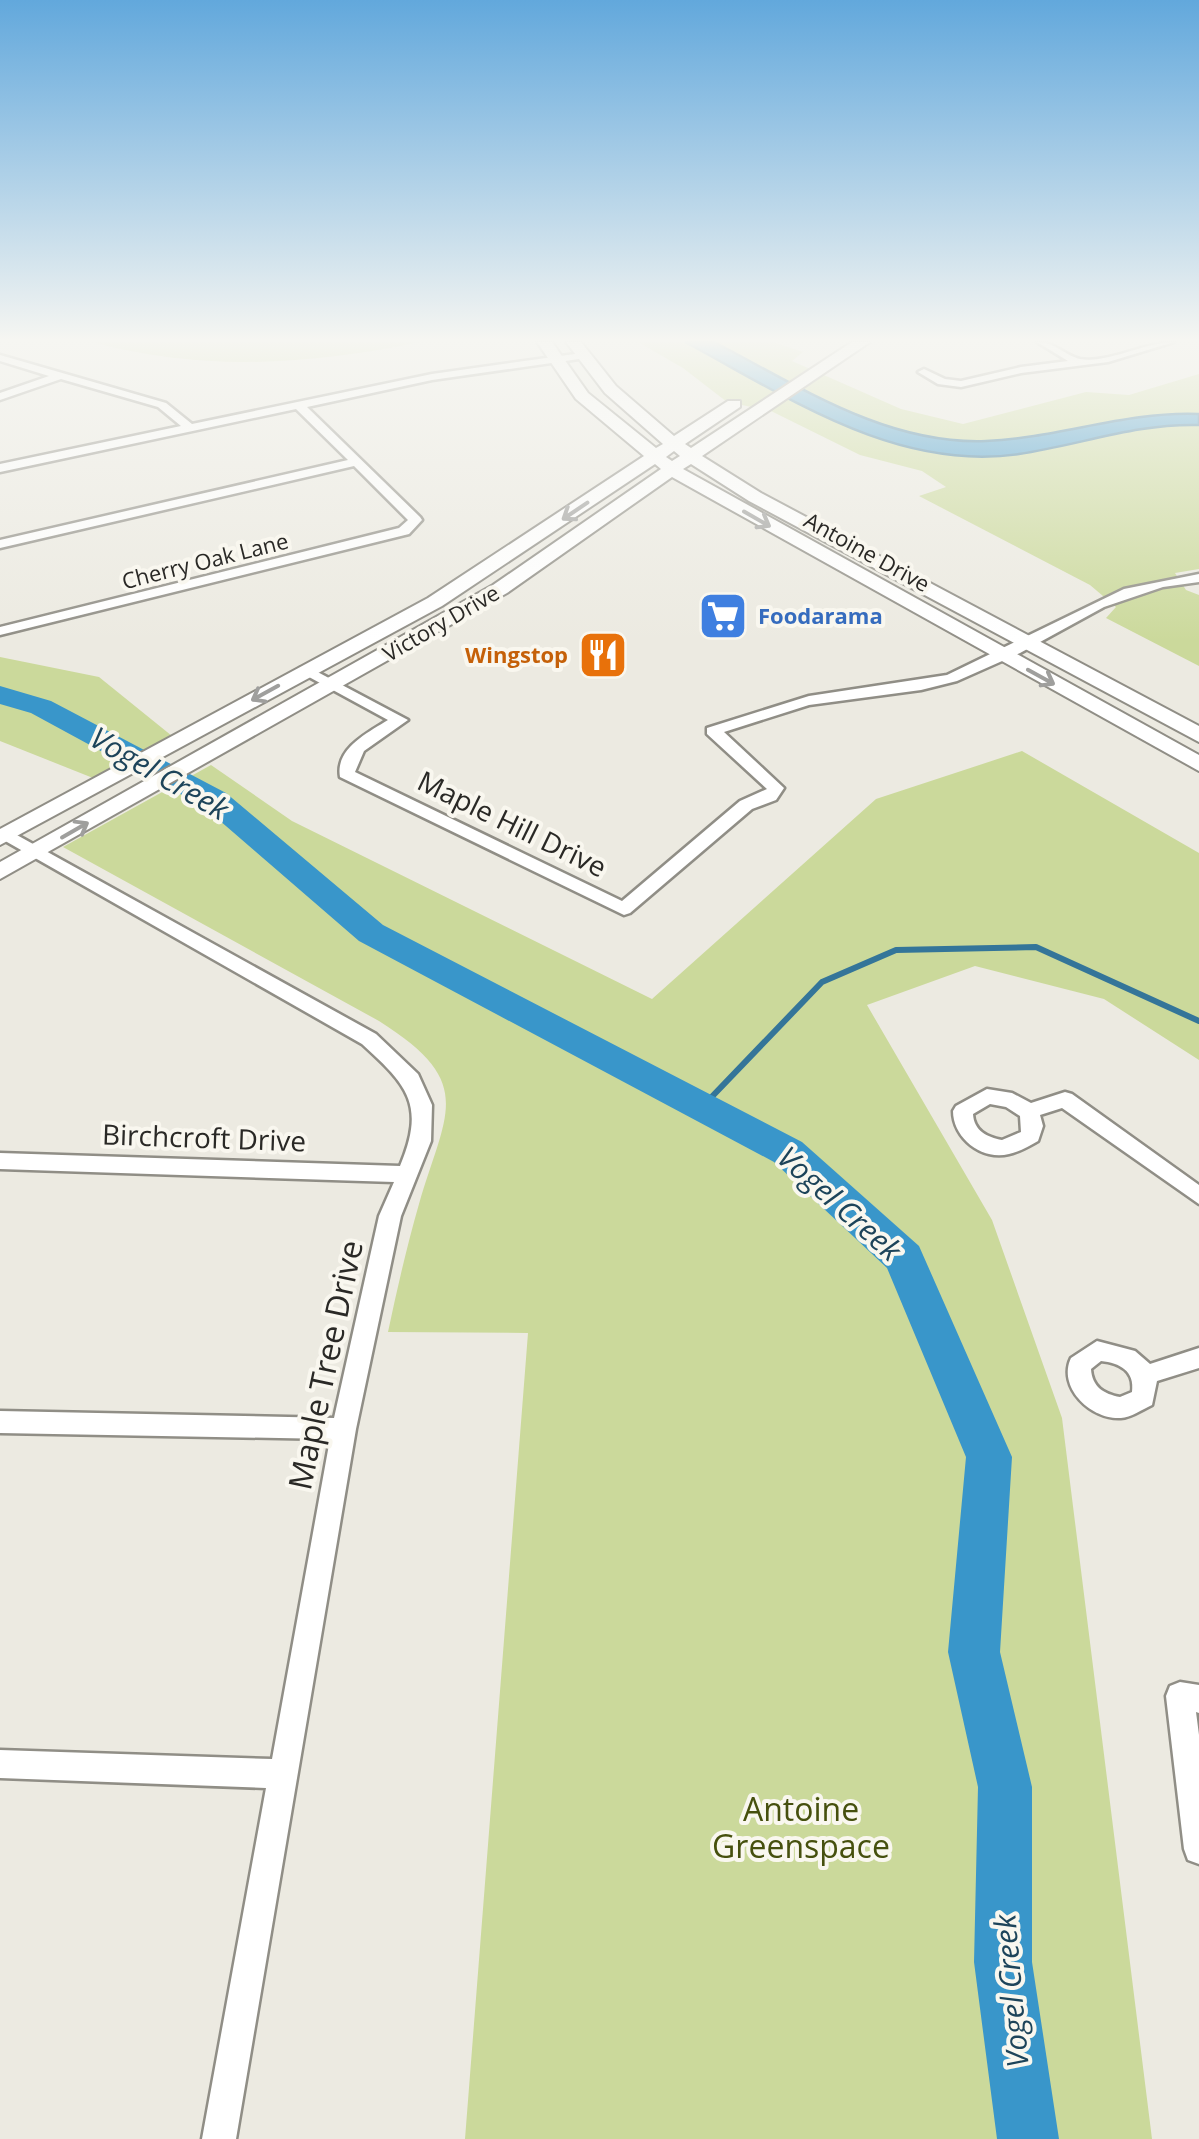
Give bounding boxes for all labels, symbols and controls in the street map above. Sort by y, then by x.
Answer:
one-way arrow [562,501,590,522]
street label: Antoine Drive [799,504,936,598]
one-way arrow [742,509,770,529]
street label: Cherry Oak Lane [118,525,291,595]
street label: Victory Drive [377,577,504,668]
supermarket icon: Foodarama [697,590,749,642]
place label: Foodarama [758,600,883,630]
restaurant icon: Wingstop [577,629,629,681]
place label: Wingstop [465,639,568,669]
one-way arrow [1025,667,1055,687]
one-way arrow [250,684,280,704]
water label: Vogel Creek [83,717,238,829]
street label: Maple Hill Drive [412,761,613,885]
one-way arrow [60,820,89,840]
street label: Birchcroft Drive [101,1114,307,1160]
water label: Vogel Creek [769,1136,912,1270]
street label: Maple Tree Drive [277,1236,372,1493]
park label: Antoine Greenspace [712,1787,890,1867]
water label: Vogel Creek [983,1912,1038,2069]

